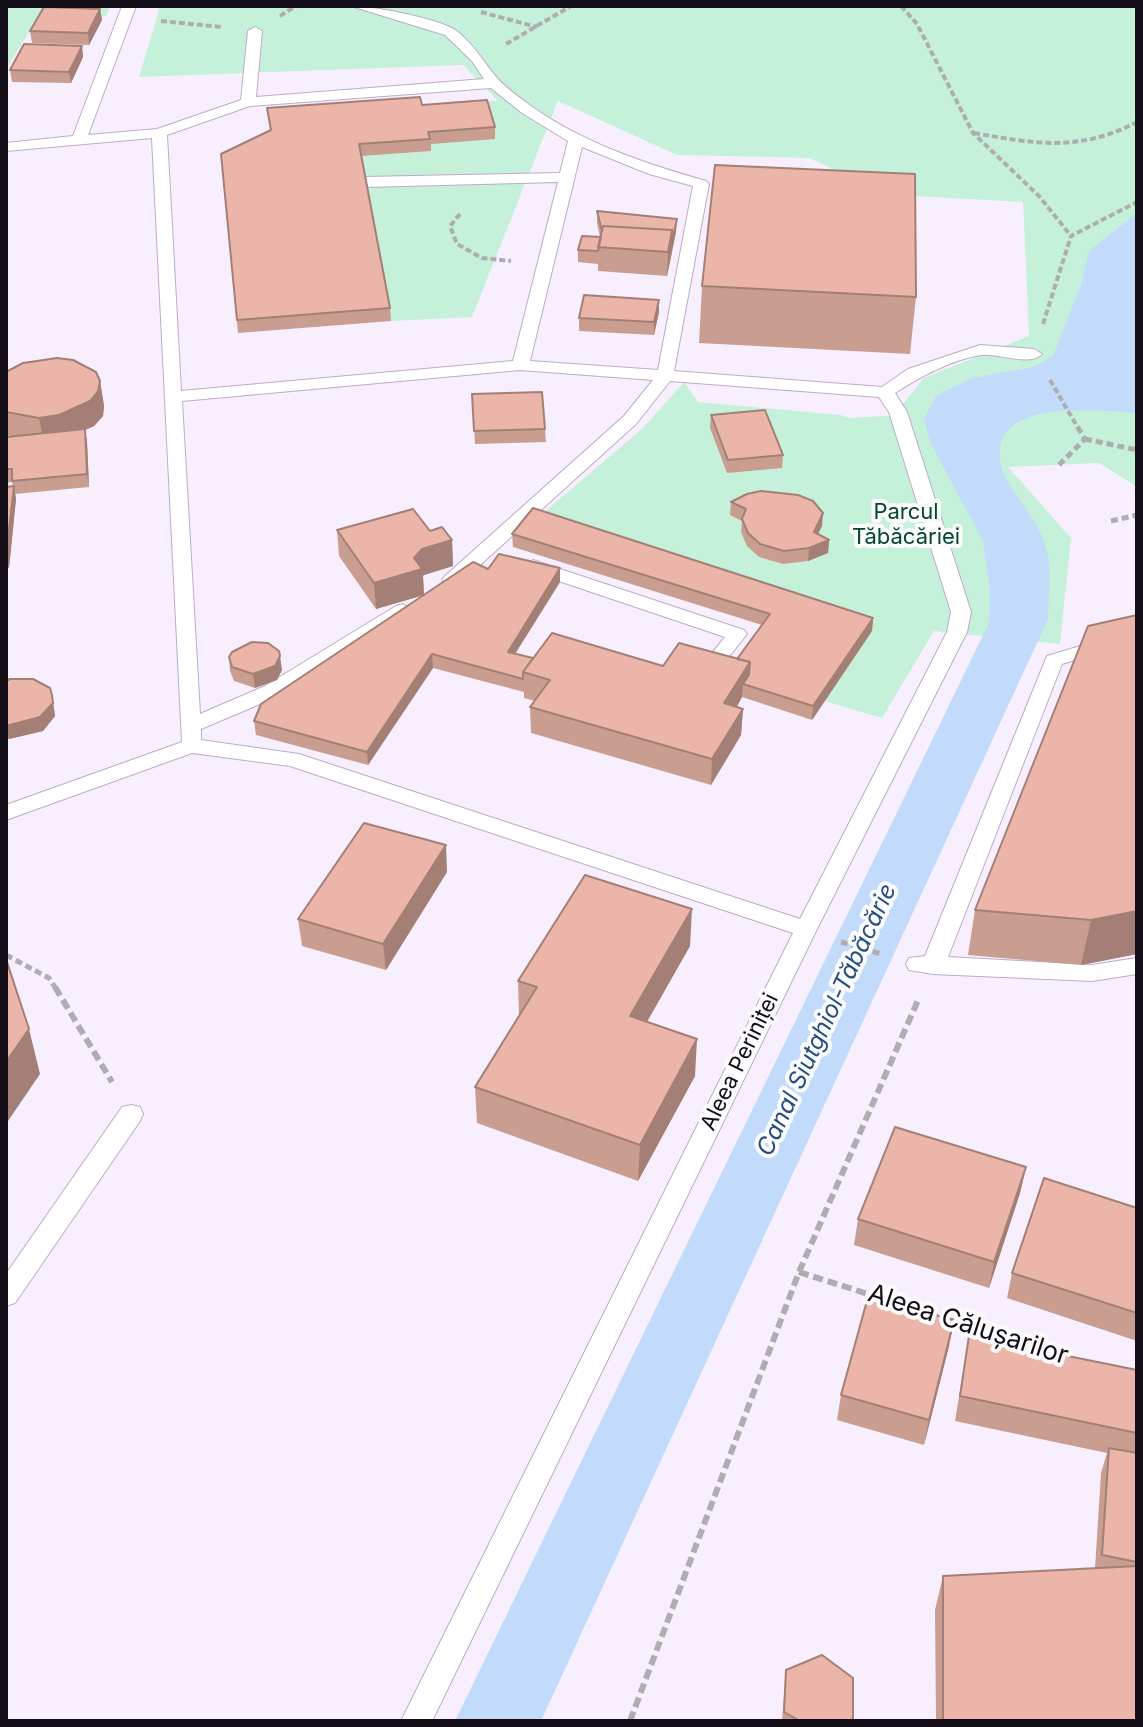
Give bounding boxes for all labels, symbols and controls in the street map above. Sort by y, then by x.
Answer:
park label: Parcul Tăbăcăriei [852,499,960,550]
water label: Canal Siutghiol-Tăbăcărie [751,879,903,1161]
street label: Aleea Periniței [695,989,785,1135]
street label: Aleea Călușarilor [864,1278,1072,1372]

